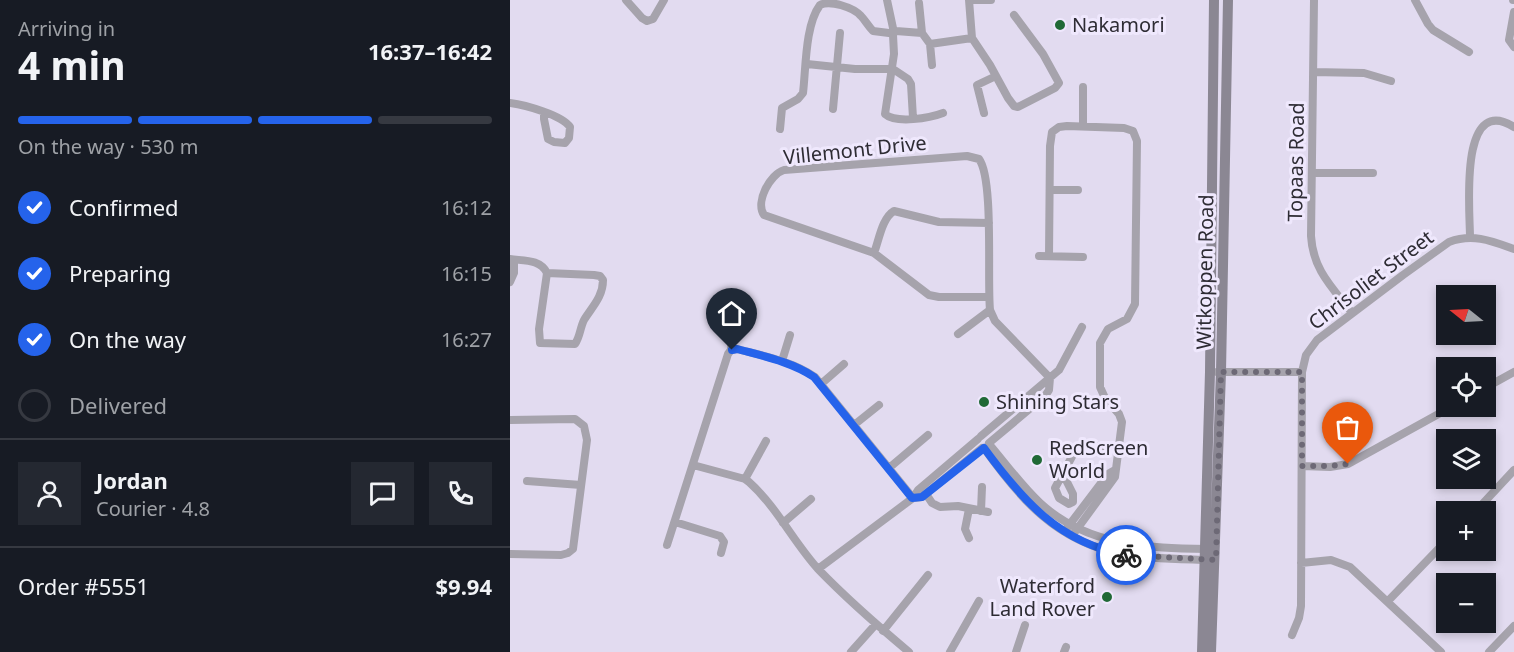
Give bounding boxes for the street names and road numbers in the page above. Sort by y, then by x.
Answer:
street label: Topaas Road [1281,102,1310,222]
street label: Villemont Drive [782,129,928,170]
street label: Witkoppen Road [1190,194,1219,350]
street label: Chrisoliet Street [1303,224,1439,336]

